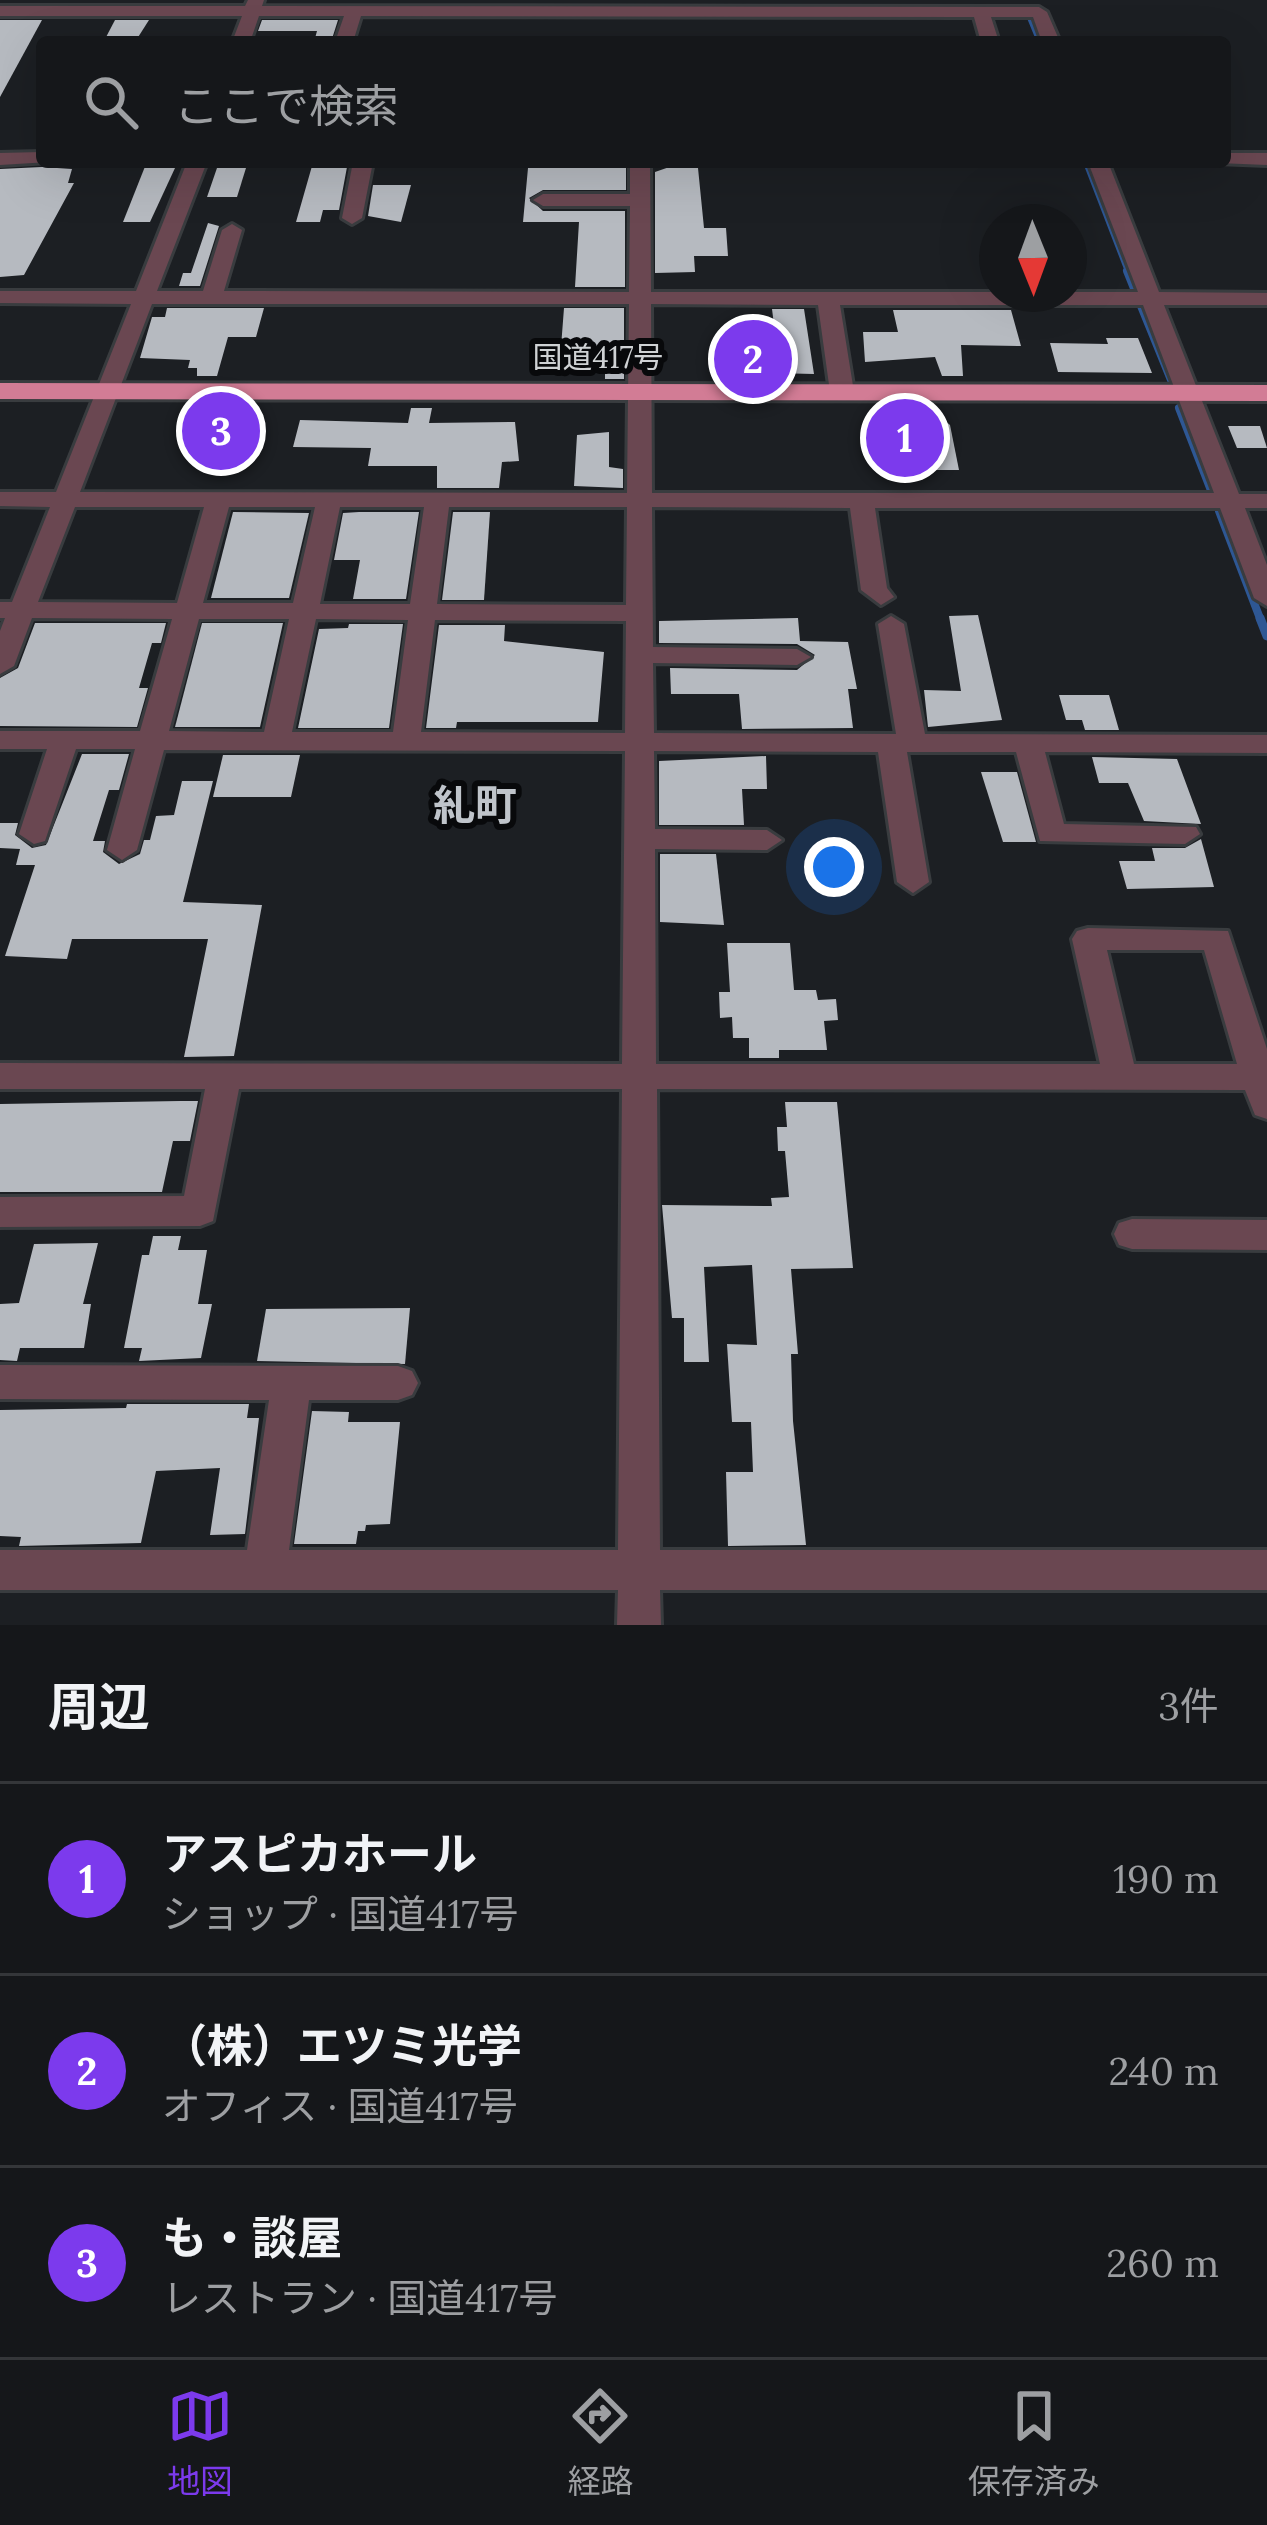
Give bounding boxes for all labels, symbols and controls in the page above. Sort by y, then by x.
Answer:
search box [36,36,1231,168]
icon: search [78,69,144,135]
text: ここで検索 [174,77,399,134]
north arrow [979,204,1087,312]
pin: 2 [714,314,792,404]
street label: 国道417号 [532,338,664,376]
pin: 3 [182,386,260,476]
pin: 1 [866,393,944,483]
district label: 糺町 [433,778,517,832]
your location [804,837,864,897]
text: 周辺 [48,1674,150,1739]
text: 3件 [1158,1681,1219,1731]
text: アスピカホール [162,1825,477,1882]
text: 1 [79,1854,95,1904]
text: 190 m [1113,1854,1219,1904]
text: ショップ · 国道417号 [162,1889,519,1939]
text: （株）エツミ光学 [162,2017,522,2074]
text: 2 [77,2046,97,2096]
text: 240 m [1108,2046,1219,2096]
text: オフィス · 国道417号 [162,2081,518,2131]
text: も・談屋 [162,2209,342,2266]
text: 3 [76,2238,98,2288]
text: 260 m [1106,2238,1219,2288]
text: レストラン · 国道417号 [162,2273,558,2323]
tab: 地図 [167,2383,233,2503]
tab: 経路 [567,2383,633,2503]
tab: 保存済み [968,2383,1100,2503]

